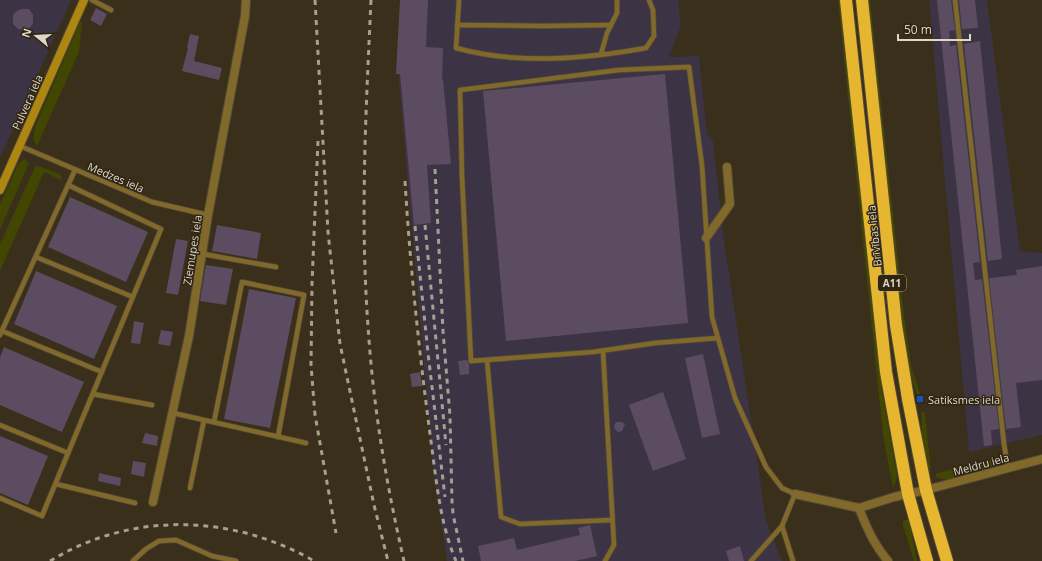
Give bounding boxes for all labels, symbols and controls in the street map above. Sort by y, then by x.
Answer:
north arrow [16,16,56,56]
scale bar [898,16,970,42]
text: 50 m [904,21,932,38]
text: N [17,26,35,39]
street label: Pulvera iela [8,72,46,132]
street label: Medzes iela [85,158,147,196]
street label: Brīvības iela [863,205,885,267]
street label: Ziemupes iela [179,214,205,286]
road number: A11 [878,275,906,291]
place label: Satiksmes iela [928,392,1000,407]
marker: Satiksmes iela [915,394,925,404]
street label: Meldru iela [951,449,1011,479]

